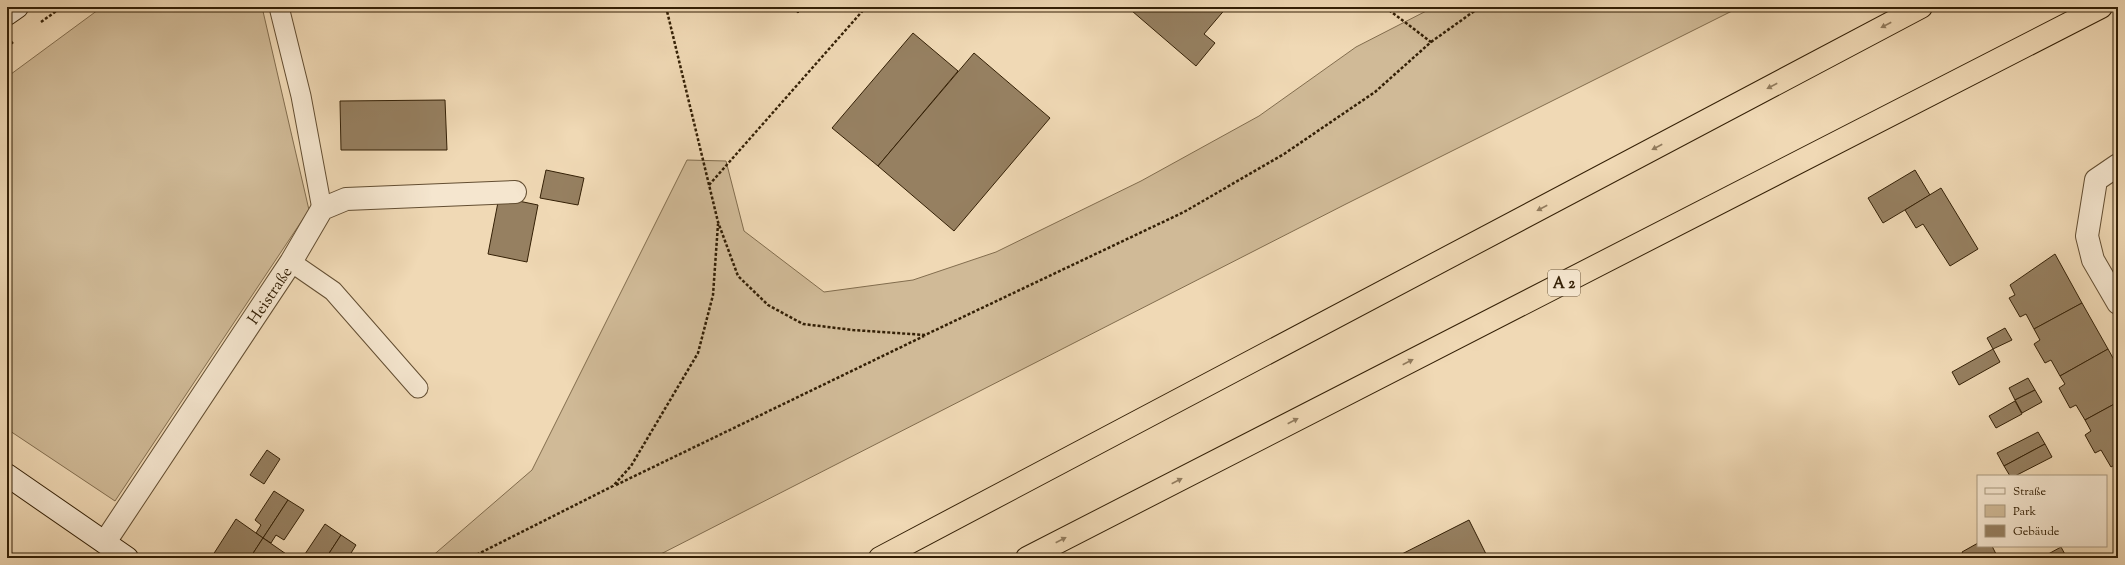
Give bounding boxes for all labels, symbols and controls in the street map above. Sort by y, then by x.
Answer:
one-way arrow [1881,22,1892,28]
one-way arrow [1766,82,1777,89]
one-way arrow [1651,143,1663,150]
one-way arrow [1536,204,1548,211]
street label: Heistraße [243,263,299,330]
road number: A 2 [1548,270,1580,296]
one-way arrow [1403,359,1414,365]
one-way arrow [1287,418,1298,424]
legend [1977,475,2107,547]
one-way arrow [1171,477,1183,484]
text: Straße [2013,483,2047,501]
text: Park [2013,503,2036,521]
text: Gebäude [2013,523,2060,541]
one-way arrow [1056,537,1067,543]

